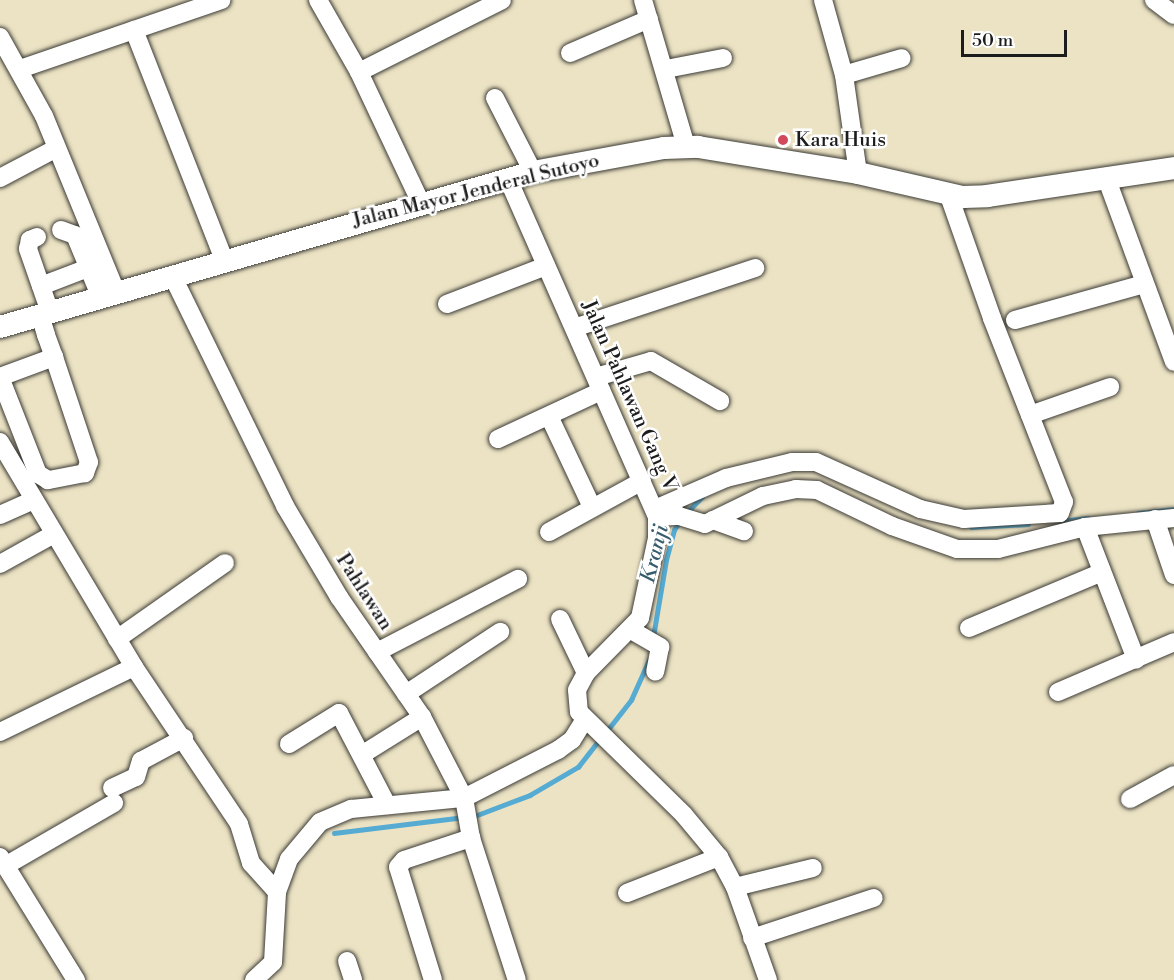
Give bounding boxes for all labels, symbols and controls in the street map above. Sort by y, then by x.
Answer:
scale bar [964,18,1070,56]
text: 50 m [972,29,1013,52]
place label: Kara Huis [795,128,886,152]
marker: Kara Huis [776,133,790,147]
street label: Jalan Mayor Jenderal Sutoyo [350,149,602,233]
street label: Jalan Pahlawan Gang V [576,297,682,495]
water label: Kranji [636,522,674,586]
street label: Pahlawan [330,549,398,635]

